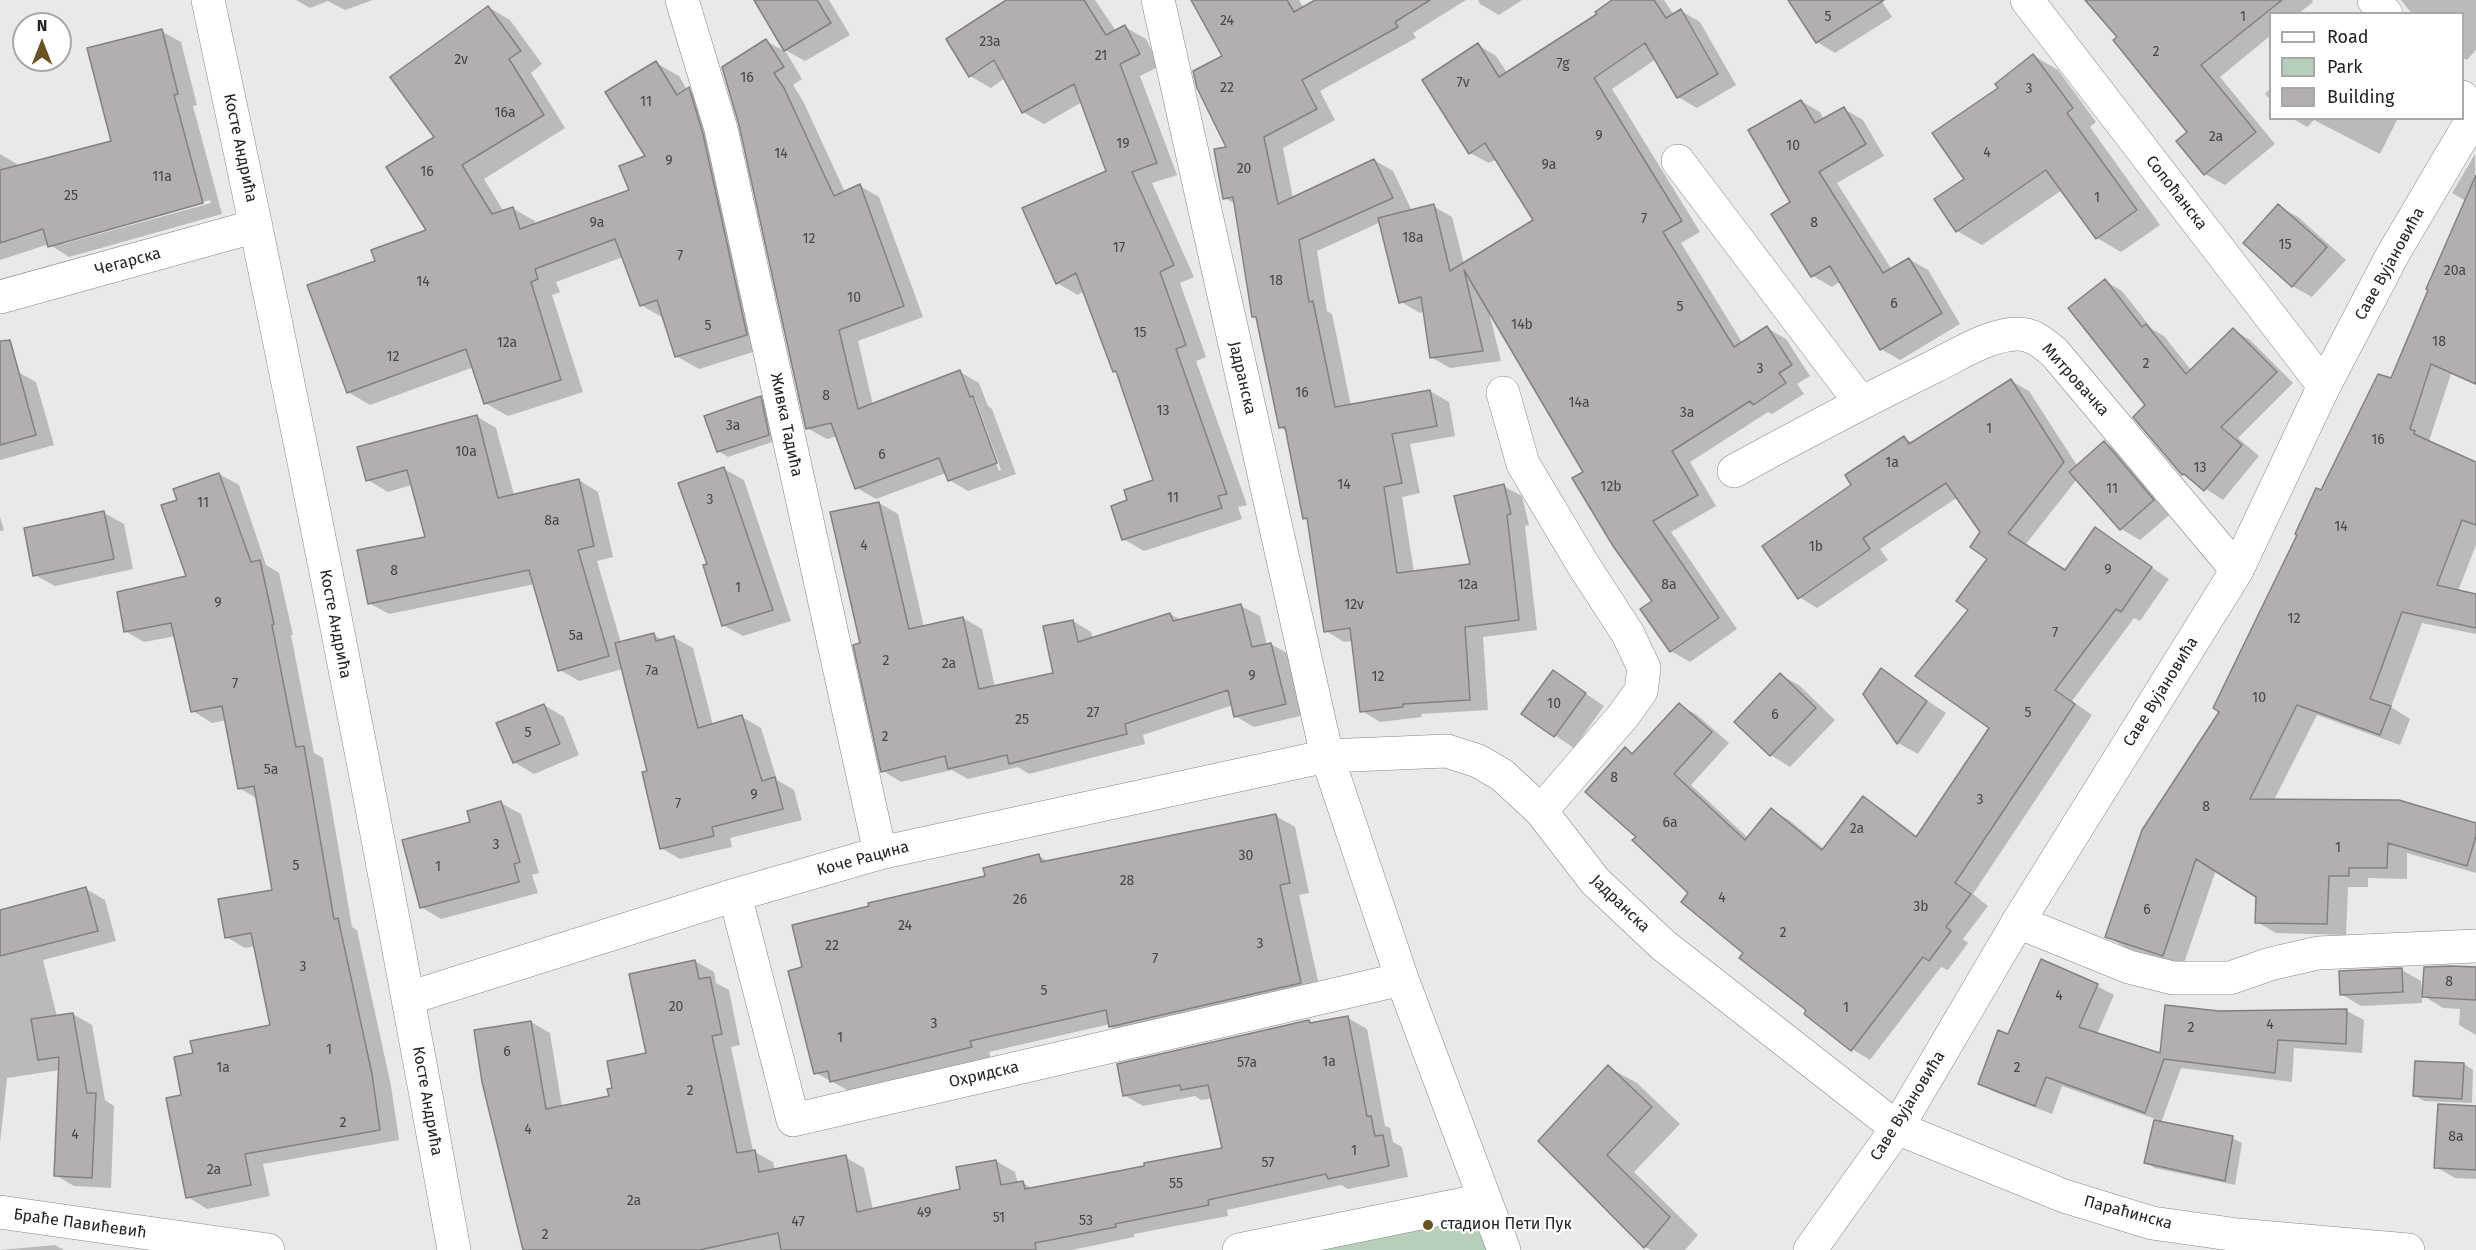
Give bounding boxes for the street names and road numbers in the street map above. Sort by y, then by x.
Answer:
street label: Косте Андрића [219,92,261,204]
street label: Сопоћанска [2141,152,2211,234]
street label: Саве Вујановића [2351,204,2429,324]
street label: Чегарска [93,244,163,280]
street label: Јадранска [1224,340,1260,416]
street label: Митровачка [2037,340,2113,420]
street label: Живка Тадића [766,371,806,479]
street label: Косте Андрића [315,568,355,680]
street label: Саве Вујановића [2120,634,2202,750]
street label: Коче Рацина [815,837,911,881]
street label: Јадранска [1587,871,1653,937]
street label: Косте Андрића [408,1045,446,1157]
street label: Саве Вујановића [1867,1048,1949,1164]
street label: Охридска [947,1058,1021,1092]
street label: Параћинска [2082,1192,2174,1234]
street label: Браће Павићевић [12,1205,148,1243]

